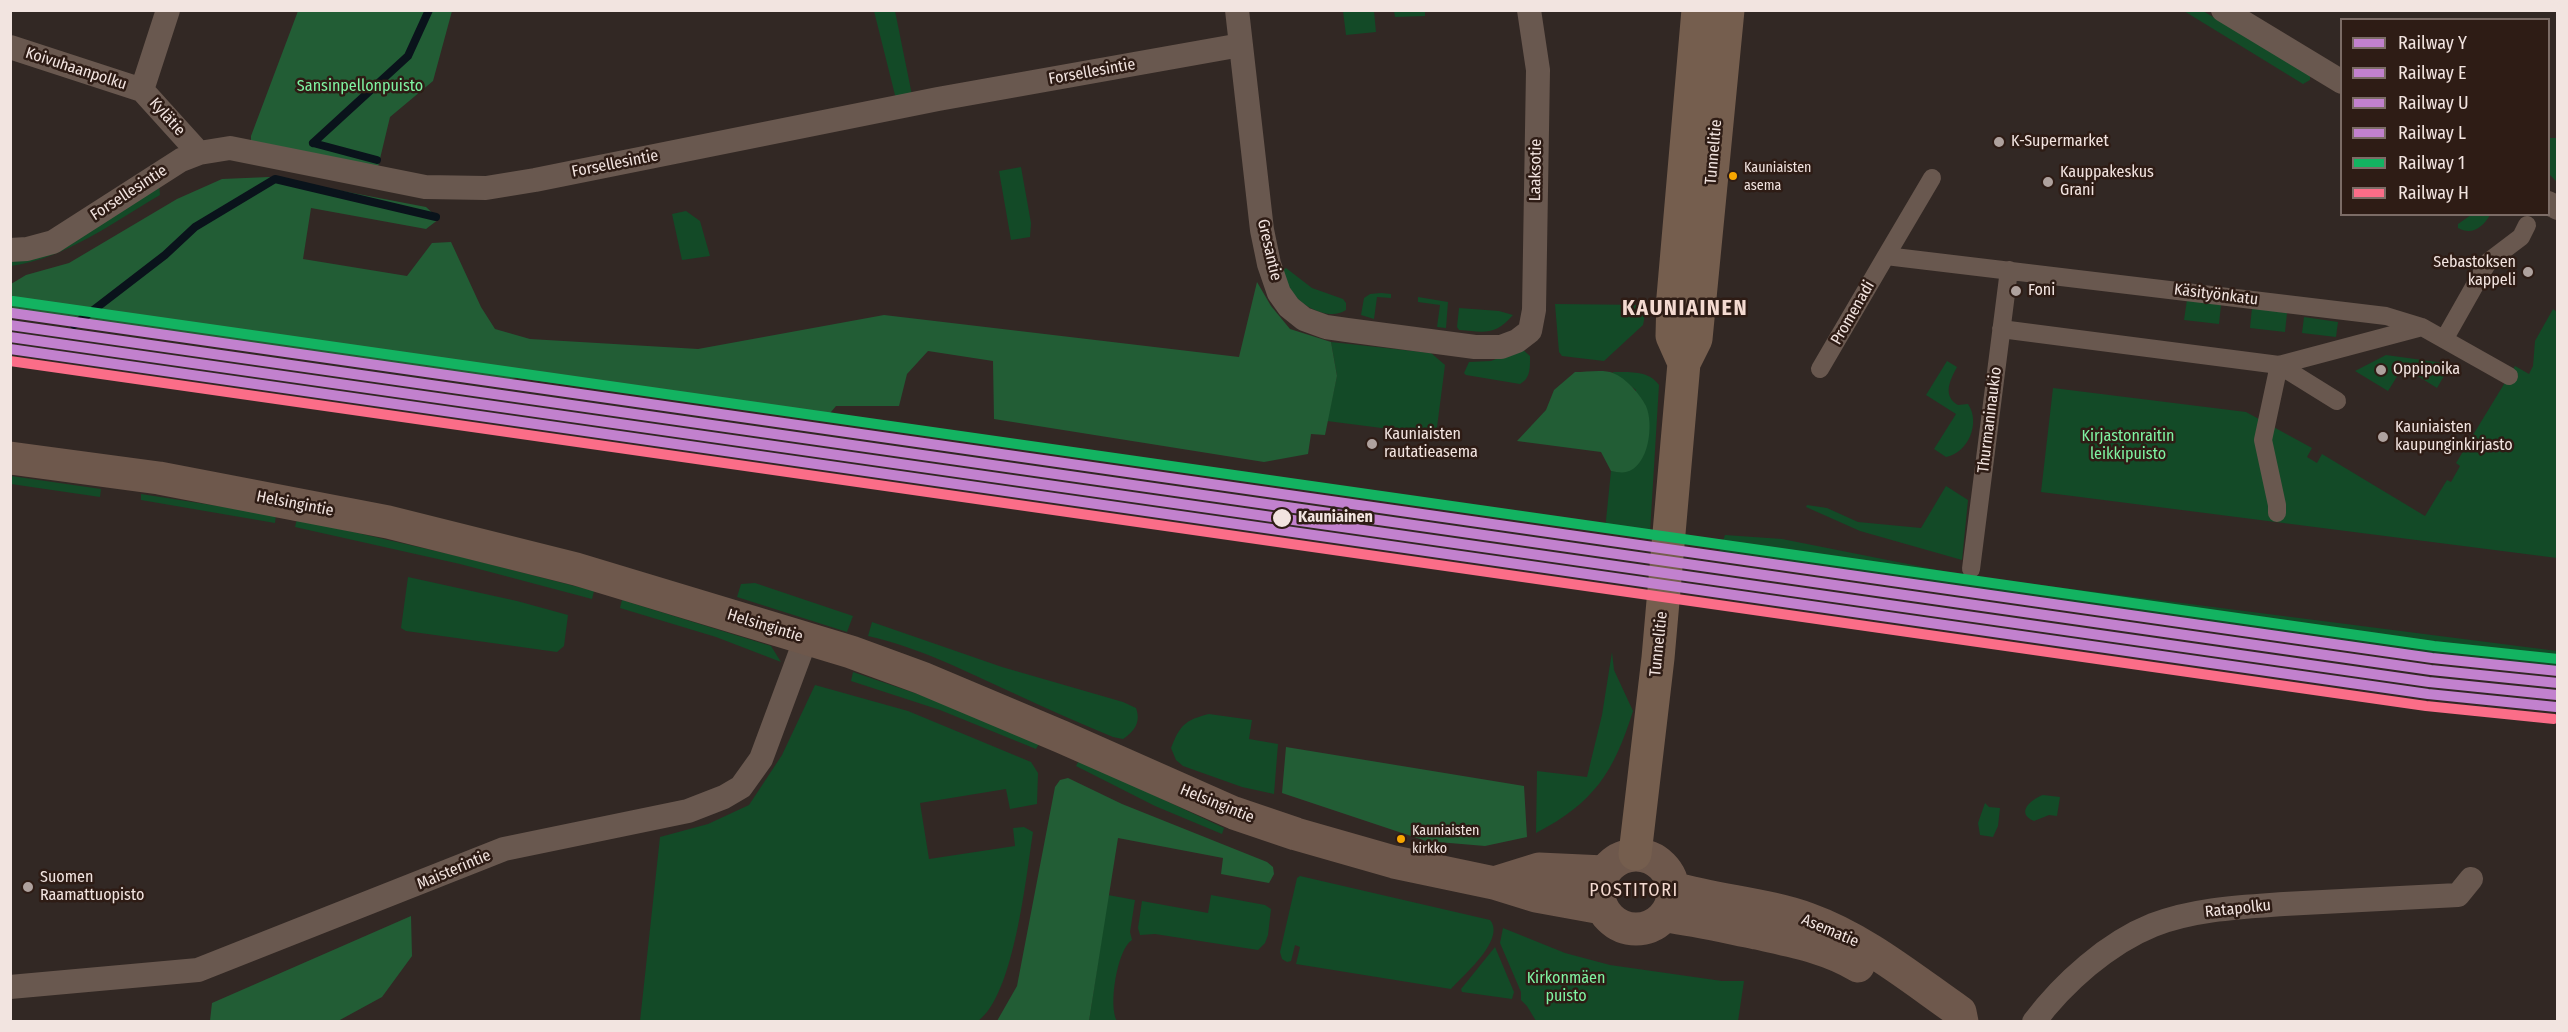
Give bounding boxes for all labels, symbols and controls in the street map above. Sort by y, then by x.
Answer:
legend [2340,18,2550,216]
text: Railway Y [2398,32,2467,54]
street label: Koivuhaanpolku [23,44,129,94]
street label: Forsellesintie [1047,55,1137,89]
text: Railway E [2398,62,2467,84]
park label: Sansinpellonpuisto [297,77,423,97]
text: Railway U [2398,92,2469,114]
street label: Kylätie [145,94,189,140]
street label: Tunnelitie [1702,119,1726,185]
text: Railway L [2398,122,2466,144]
place label: K-Supermarket [2011,132,2109,152]
marker: K-Supermarket [1992,135,2006,149]
street label: Laaksotie [1526,139,1546,201]
street label: Forsellesintie [570,146,660,182]
text: Railway 1 [2398,152,2465,174]
place label: Kauniaisten asema [1744,160,1811,192]
street label: Forsellesintie [87,161,171,225]
place label: Kauppakeskus Grani [2060,163,2154,201]
marker: Kauniaisten asema [1727,170,1739,182]
marker: Kauppakeskus Grani [2041,175,2055,189]
text: Railway H [2398,182,2469,204]
street label: Gresantie [1253,217,1285,283]
place label: Sebastoksen kappeli [2433,253,2516,291]
marker: Sebastoksen kappeli [2521,265,2535,279]
street label: Promenadi [1827,278,1879,348]
street label: Käsityönkatu [2173,280,2259,310]
place label: Foni [2028,281,2055,301]
marker: Foni [2009,284,2023,298]
district label: KAUNIAINEN [1622,296,1748,322]
place label: Oppipoika [2393,360,2460,380]
marker: Oppipoika [2374,363,2388,377]
street label: Thurmaninaukio [1974,366,2006,474]
place label: Kauniaisten kaupunginkirjasto [2395,418,2513,456]
place label: Kauniaisten rautatieasema [1384,425,1478,463]
park label: Kirjastonraitin leikkipuisto [2081,427,2175,465]
marker: Kauniaisten kaupunginkirjasto [2376,430,2390,444]
marker: Kauniaisten rautatieasema [1365,437,1379,451]
street label: Helsingintie [255,487,335,521]
marker: Kauniainen [1271,507,1293,529]
place label: Kauniainen [1298,508,1373,528]
street label: Helsingintie [725,605,805,647]
street label: Tunnelitie [1646,611,1672,677]
street label: Helsingintie [1177,780,1257,828]
place label: Kauniaisten kirkko [1412,823,1479,856]
marker: Kauniaisten kirkko [1395,833,1407,845]
street label: Maisterintie [414,846,494,894]
place label: Suomen Raamattuopisto [40,868,144,906]
marker: Suomen Raamattuopisto [21,880,35,894]
district label: POSTITORI [1589,880,1679,902]
street label: Ratapolku [2204,896,2272,922]
street label: Asematie [1798,910,1862,952]
park label: Kirkonmäen puisto [1527,969,1605,1007]

